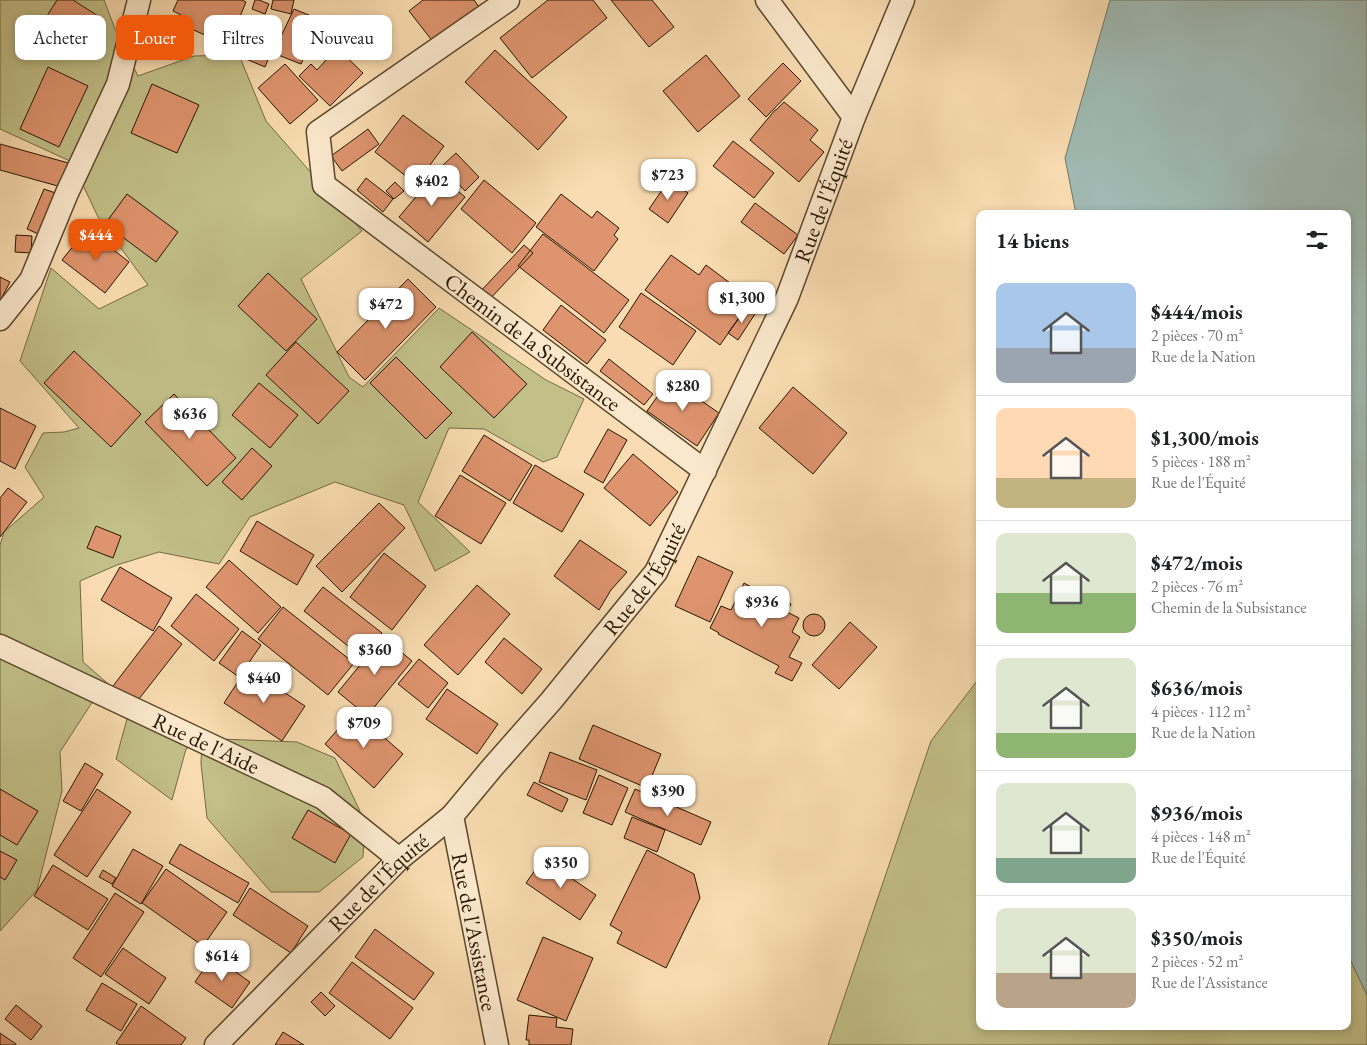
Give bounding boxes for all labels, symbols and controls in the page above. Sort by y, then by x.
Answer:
chip: Acheter [15,15,106,60]
chip: Louer [116,15,194,60]
chip: Filtres [204,15,282,60]
chip: Nouveau [292,15,392,60]
street label: Rue de l'Équité [787,134,859,266]
pin: $723 [638,158,698,201]
pin: $402 [402,164,462,207]
text: $723 [652,164,684,185]
text: $402 [416,170,448,191]
pin: $444 [66,218,126,261]
text: $444 [80,224,112,245]
icon: filters [1303,226,1331,254]
text: 14 biens [996,227,1069,254]
street label: Chemin de la Subsistance [439,266,628,418]
pin: $1,300 [701,282,783,324]
text: $1,300 [719,287,765,308]
pin: $472 [356,288,416,330]
text: $472 [370,293,402,314]
text: $444/mois [1151,298,1243,325]
icon: home [1036,303,1096,363]
text: 2 pièces · 70 m² [1151,325,1243,346]
text: Rue de la Nation [1151,346,1256,367]
pin: $280 [653,370,713,412]
text: $280 [667,375,699,396]
pin: $636 [160,398,220,440]
text: $636 [174,403,206,424]
text: $1,300/mois [1151,424,1259,451]
icon: home [1036,428,1096,488]
text: 5 pièces · 188 m² [1151,451,1251,472]
text: Rue de l'Équité [1151,472,1245,493]
street label: Rue de l'Équité [596,518,692,641]
text: $472/mois [1151,549,1243,576]
icon: home [1036,553,1096,613]
text: 2 pièces · 76 m² [1151,576,1243,597]
pin: $936 [732,586,792,628]
text: $936 [746,591,778,612]
text: Chemin de la Subsistance [1151,597,1306,618]
pin: $360 [345,634,405,676]
text: $360 [359,639,391,660]
pin: $440 [234,662,294,704]
text: $440 [248,667,280,688]
text: $636/mois [1151,674,1243,701]
icon: home [1036,678,1096,738]
text: 4 pièces · 112 m² [1151,701,1251,722]
street label: Rue de l'Aide [148,706,265,781]
pin: $709 [334,706,394,749]
text: $709 [348,712,380,733]
text: Rue de la Nation [1151,722,1256,743]
pin: $390 [638,774,698,817]
text: $390 [652,780,684,801]
text: $936/mois [1151,799,1243,826]
icon: home [1036,803,1096,863]
street label: Rue de l'Équité [321,826,435,938]
text: 4 pièces · 148 m² [1151,826,1251,847]
pin: $350 [531,846,591,889]
text: Rue de l'Équité [1151,847,1245,868]
street label: Rue de l'Assistance [445,850,505,1014]
text: $350 [545,852,577,873]
text: $350/mois [1151,924,1243,951]
icon: home [1036,928,1096,988]
pin: $614 [192,940,252,982]
text: $614 [206,945,238,966]
text: 2 pièces · 52 m² [1151,951,1243,972]
text: Rue de l'Assistance [1151,972,1268,993]

